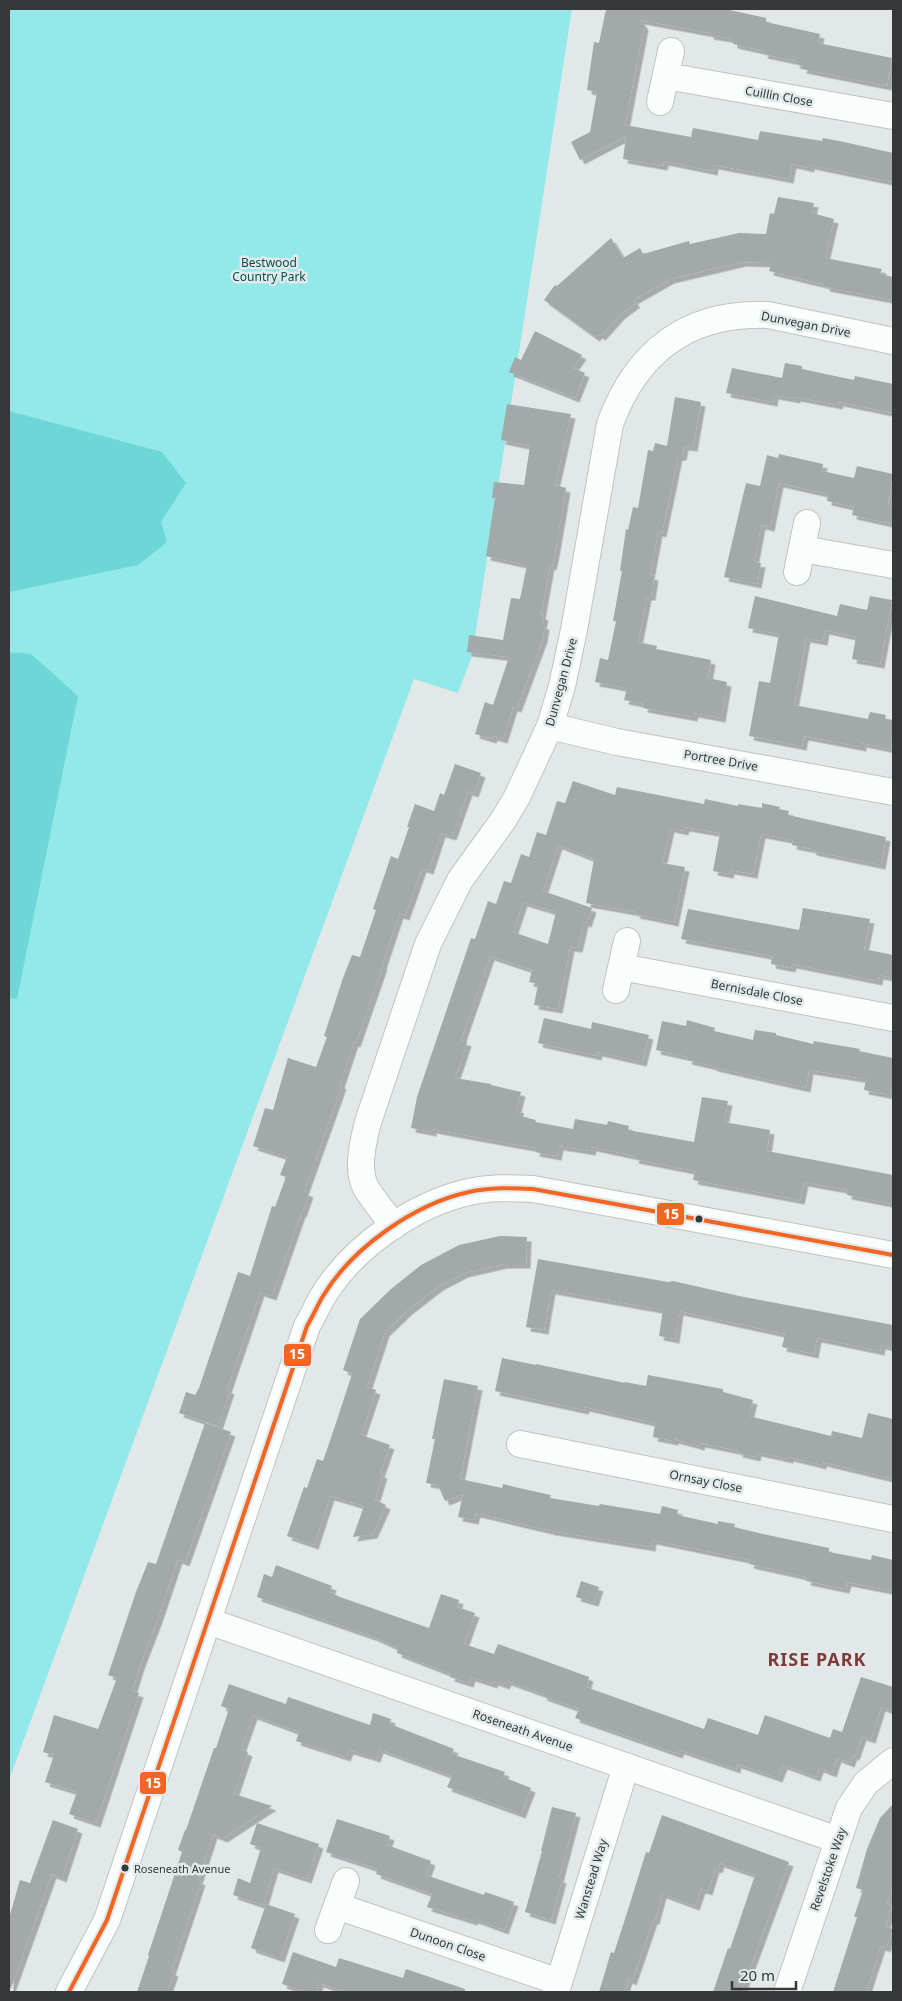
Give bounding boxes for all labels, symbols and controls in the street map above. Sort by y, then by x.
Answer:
street label: Cuillin Close [744,82,814,110]
park label: Bestwood Country Park [232,254,306,285]
street label: Dunvegan Drive [760,307,852,341]
street label: Dunvegan Drive [541,636,581,728]
street label: Portree Drive [683,745,760,775]
street label: Bernisdale Close [710,975,805,1009]
line badge: 15 [656,1202,685,1226]
text: 15 [663,1204,679,1223]
unlabelled marker [694,1214,704,1224]
line badge: 15 [283,1343,312,1367]
text: 15 [289,1344,305,1363]
street label: Ornsay Close [668,1466,744,1496]
district label: RISE PARK [768,1647,866,1671]
street label: Roseneath Avenue [471,1705,576,1755]
line badge: 15 [139,1771,167,1795]
text: 15 [145,1773,161,1792]
street label: Revelstoke Way [806,1824,851,1913]
street label: Wanstead Way [571,1836,612,1921]
place label: Roseneath Avenue [134,1861,230,1876]
marker: Roseneath Avenue [120,1863,130,1873]
street label: Dunoon Close [408,1923,488,1965]
scale bar [732,1958,796,1990]
text: 20 m [740,1965,775,1985]

